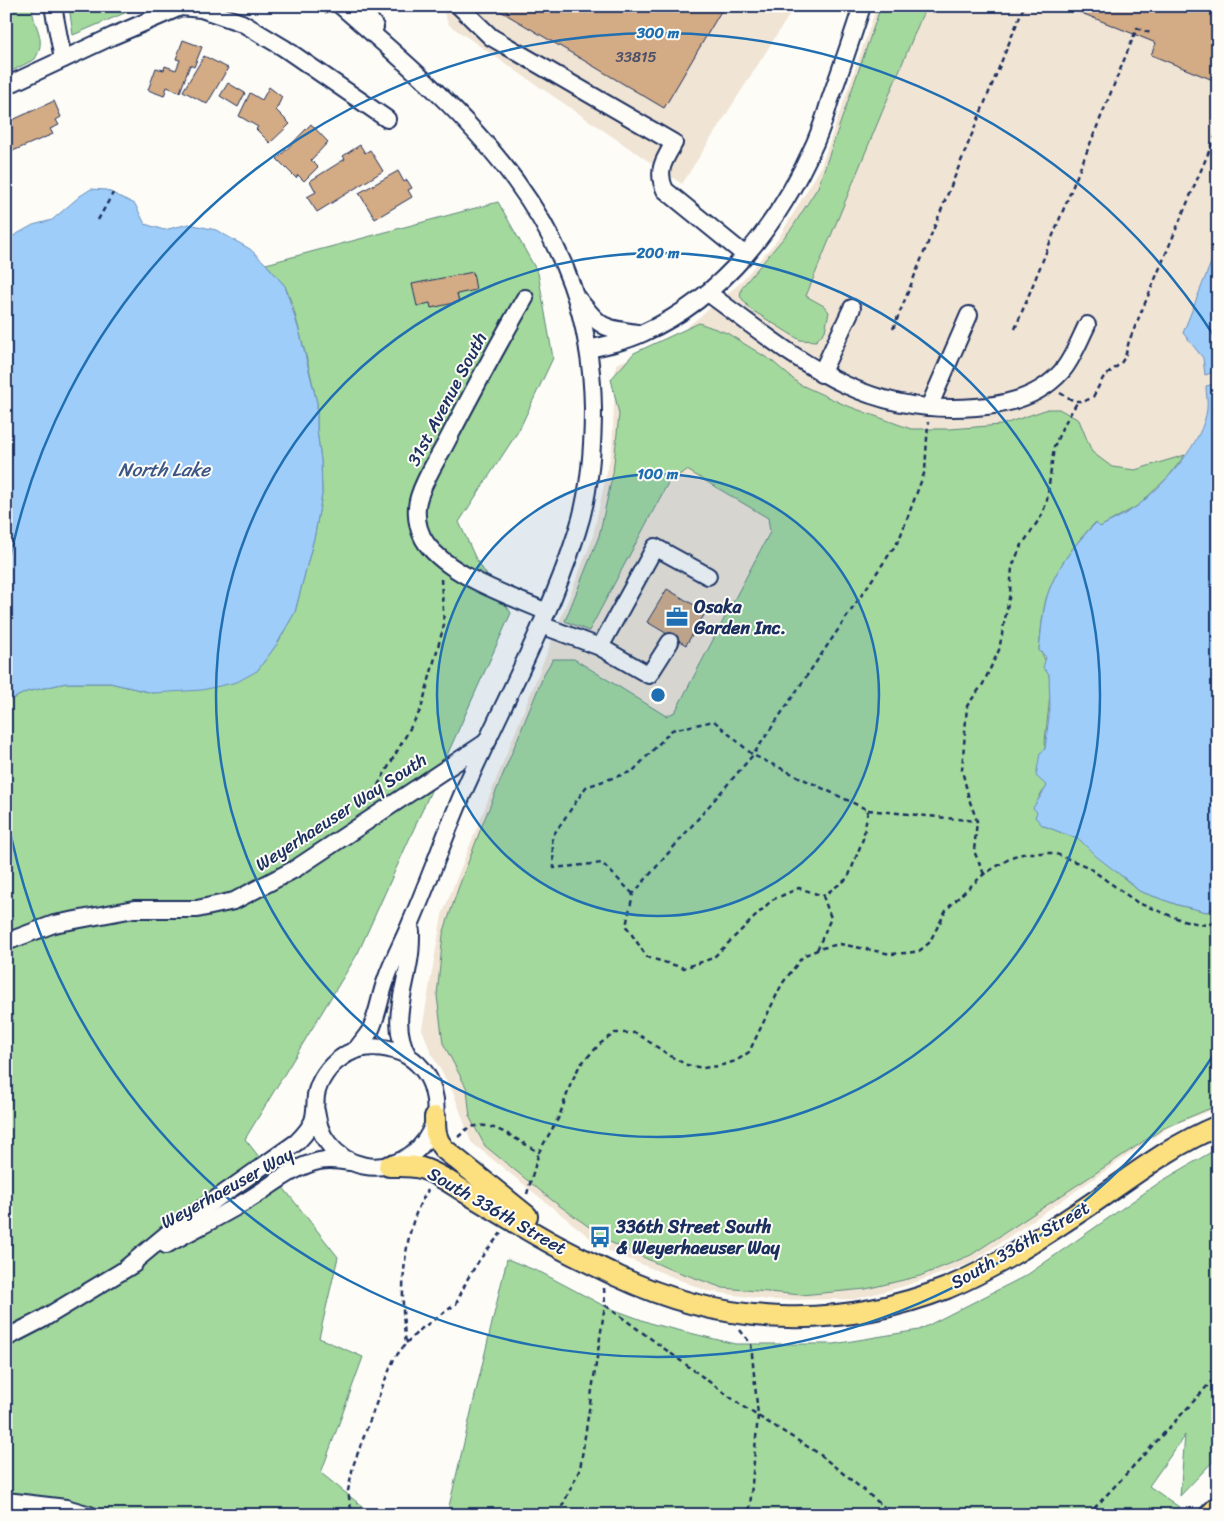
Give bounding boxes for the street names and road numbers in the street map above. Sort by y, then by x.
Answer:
street label: 31st Avenue South [398,326,496,472]
street label: Weyerhaeuser Way South [249,744,433,880]
street label: Weyerhaeuser Way [155,1138,300,1238]
street label: South 336th Street [421,1158,573,1264]
street label: South 336th Street [944,1192,1096,1298]

